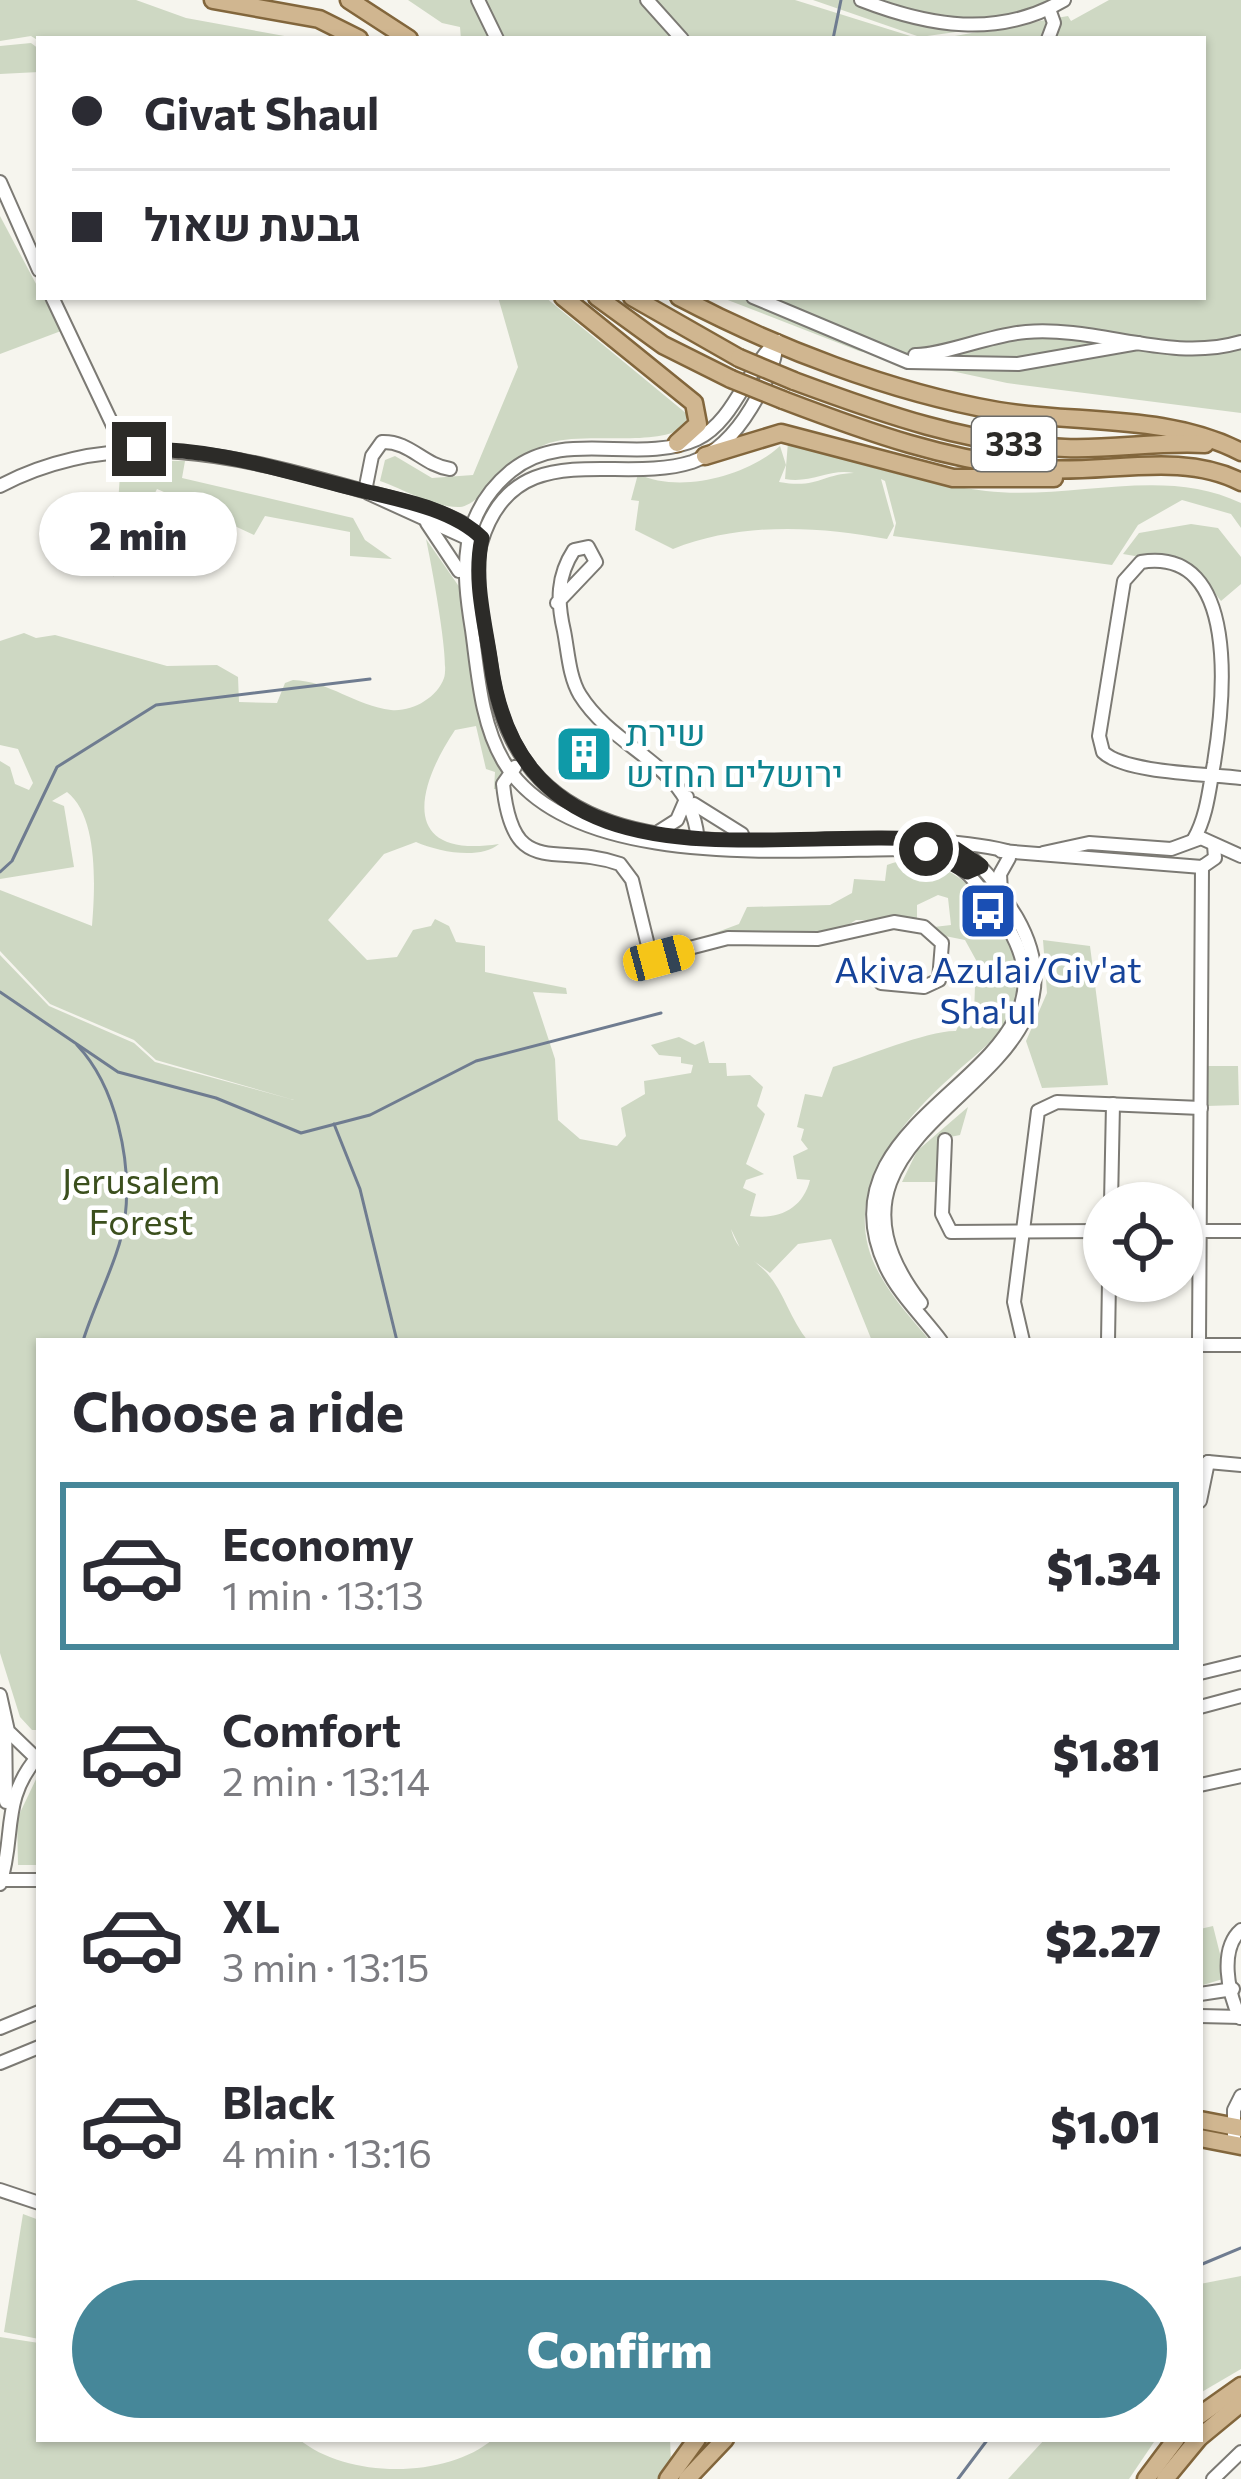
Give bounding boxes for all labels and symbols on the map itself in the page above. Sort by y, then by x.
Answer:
road number: 333 [972,417,1056,471]
route end [112,422,166,476]
callout: 2 min [40,491,238,575]
place label: שירת ירושלים החדש [626,709,843,794]
building icon: שירת ירושלים החדש [553,723,615,785]
route start [899,822,953,876]
bus stop icon: Akiva Azulai/Giv'at Sha'ul [957,880,1019,942]
car [620,931,698,985]
place label: Akiva Azulai/Giv'at Sha'ul [834,946,1142,1031]
park label: Jerusalem Forest [62,1157,220,1242]

